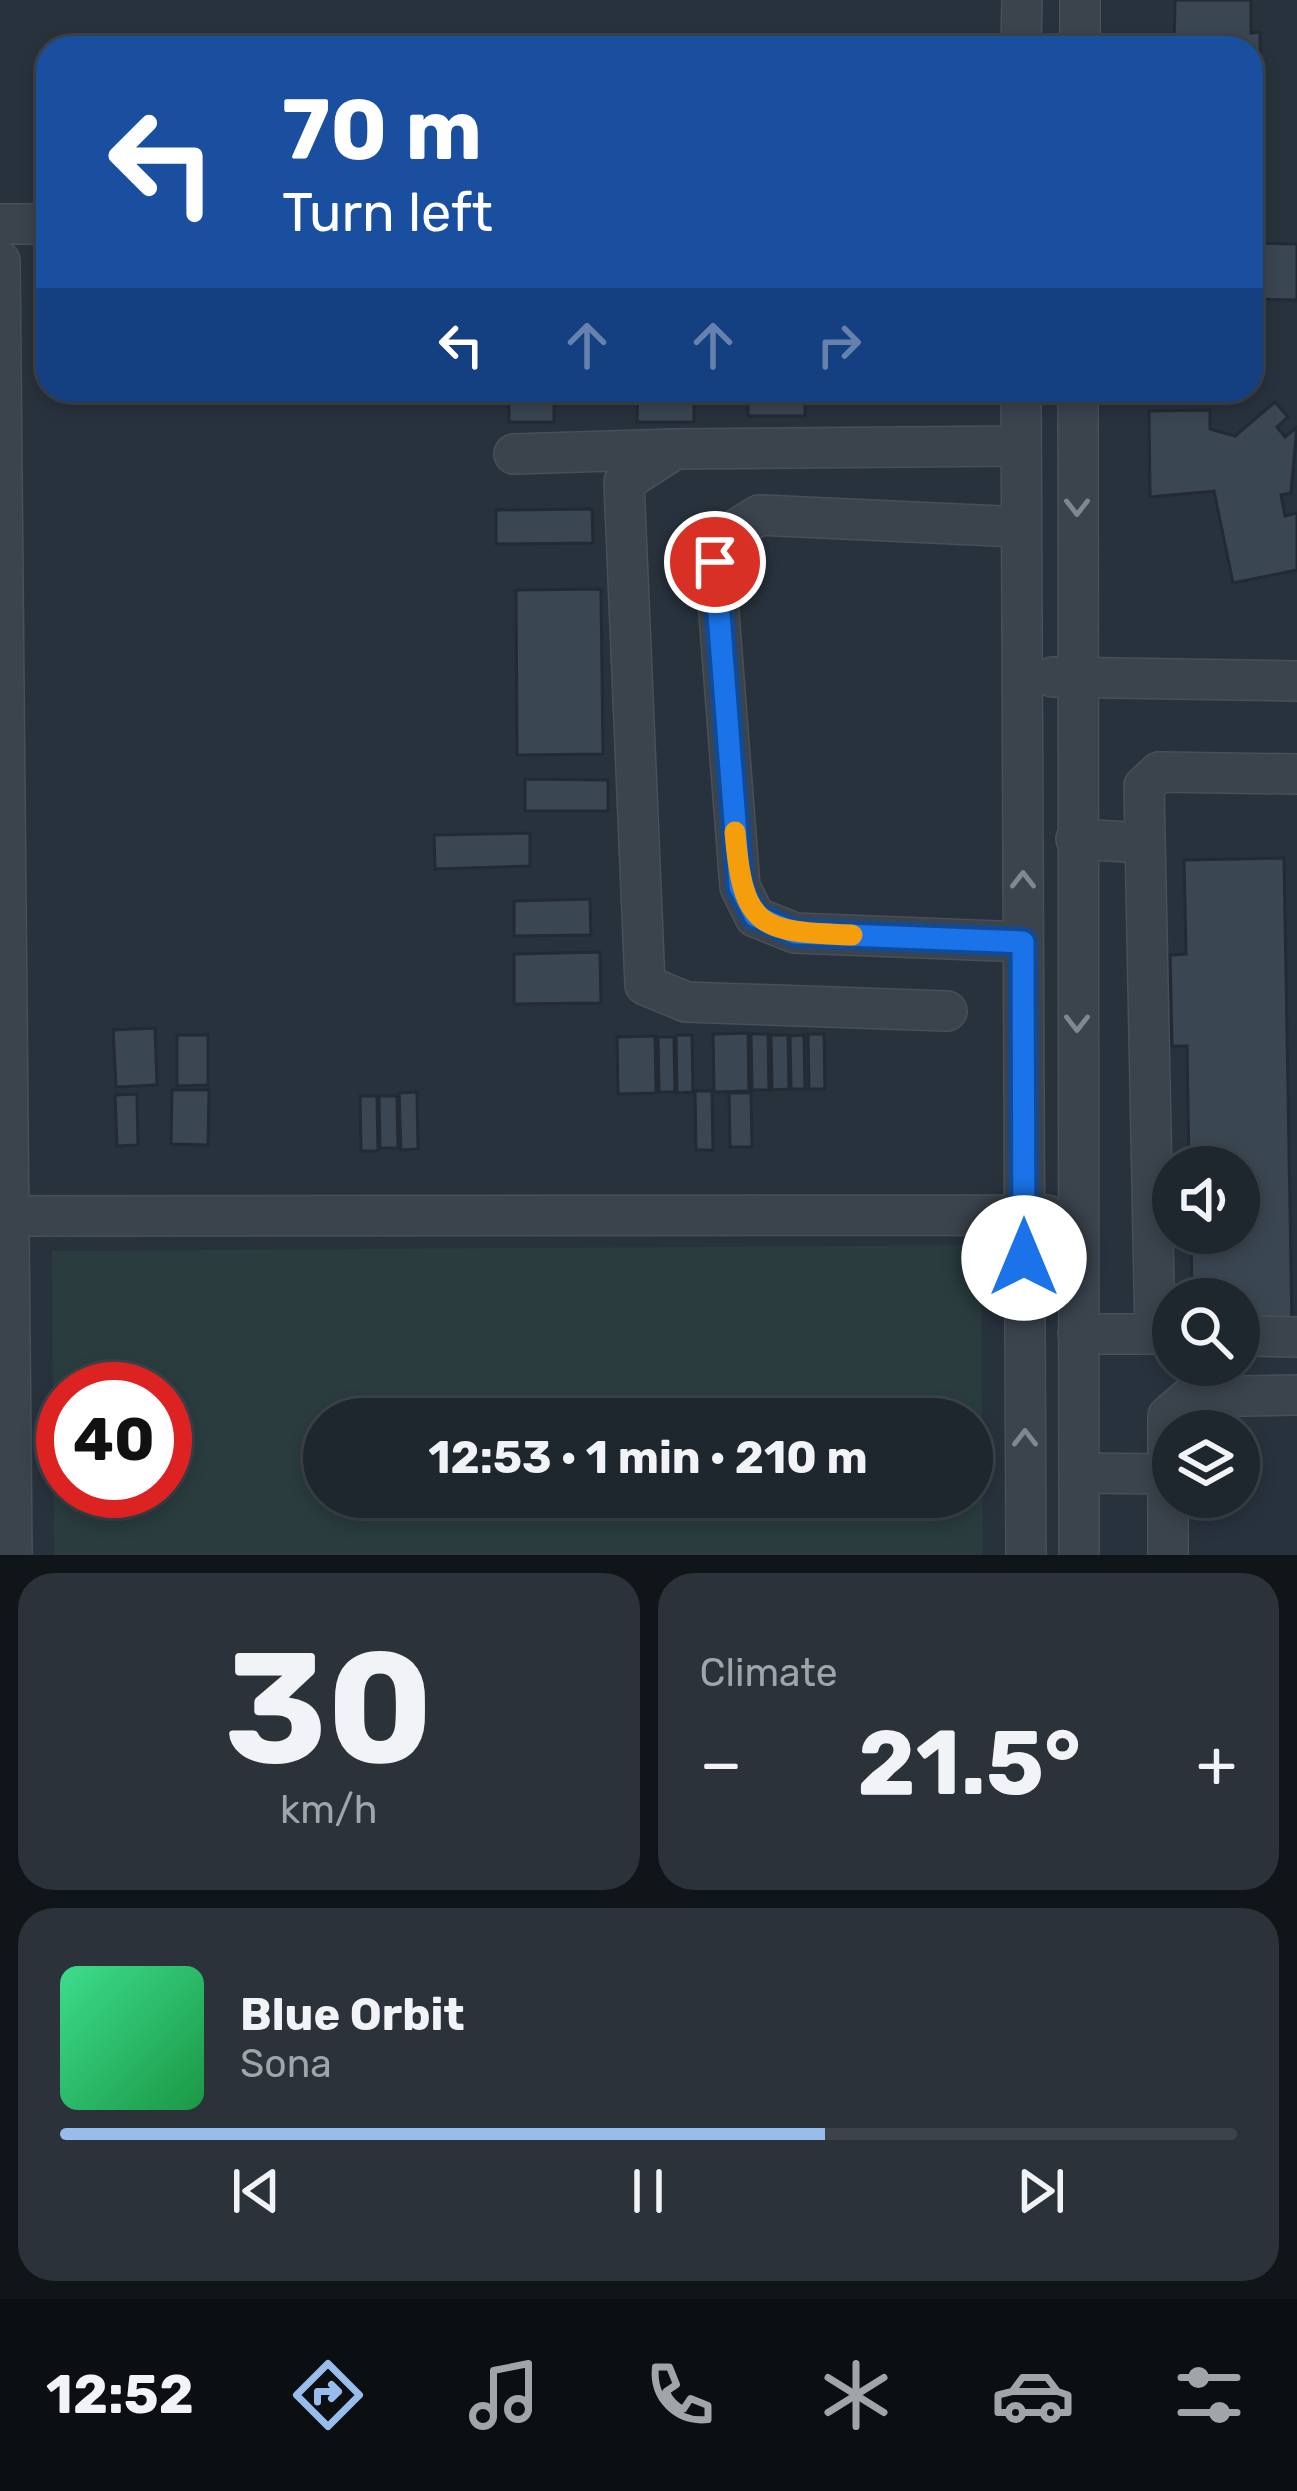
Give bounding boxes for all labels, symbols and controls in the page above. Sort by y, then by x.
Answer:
text: 70 m [282,80,482,180]
icon: left [84,84,240,240]
text: Turn left [282,181,493,245]
icon: left [428,312,494,378]
icon: ahead [554,312,620,378]
icon: ahead [680,312,746,378]
icon: right [806,312,872,378]
one-way arrow [1064,499,1090,517]
pin [664,511,766,613]
icon: arrive [682,529,748,595]
one-way arrow [1010,870,1036,888]
one-way arrow [1063,1014,1089,1033]
map controls [1152,1146,1260,1518]
button: sound [1152,1146,1260,1254]
position arrow [961,1195,1087,1321]
button: search [1152,1278,1260,1386]
speed limit sign: 40 [36,1362,192,1518]
button: layers [1152,1410,1260,1518]
one-way arrow [1012,1428,1038,1446]
text: 12:53 · 1 min · 210 m [428,1431,868,1484]
text: 30 [224,1616,433,1801]
text: Climate [700,1650,838,1696]
text: 21.5° [857,1710,1081,1817]
text: − [700,1724,742,1803]
text: + [1196,1724,1237,1803]
text: km/h [280,1787,377,1833]
text: Blue Orbit [240,1988,464,2041]
text: Sona [240,2041,332,2087]
icon: previous [223,2158,289,2224]
icon: pause [615,2158,681,2224]
icon: next [1008,2158,1074,2224]
icon: directions [286,2353,370,2437]
icon: music [462,2353,546,2437]
icon: phone [638,2353,722,2437]
icon: climate [814,2353,898,2437]
icon: car [991,2353,1075,2437]
icon: filters [1167,2353,1251,2437]
text: 12:52 [46,2363,194,2427]

